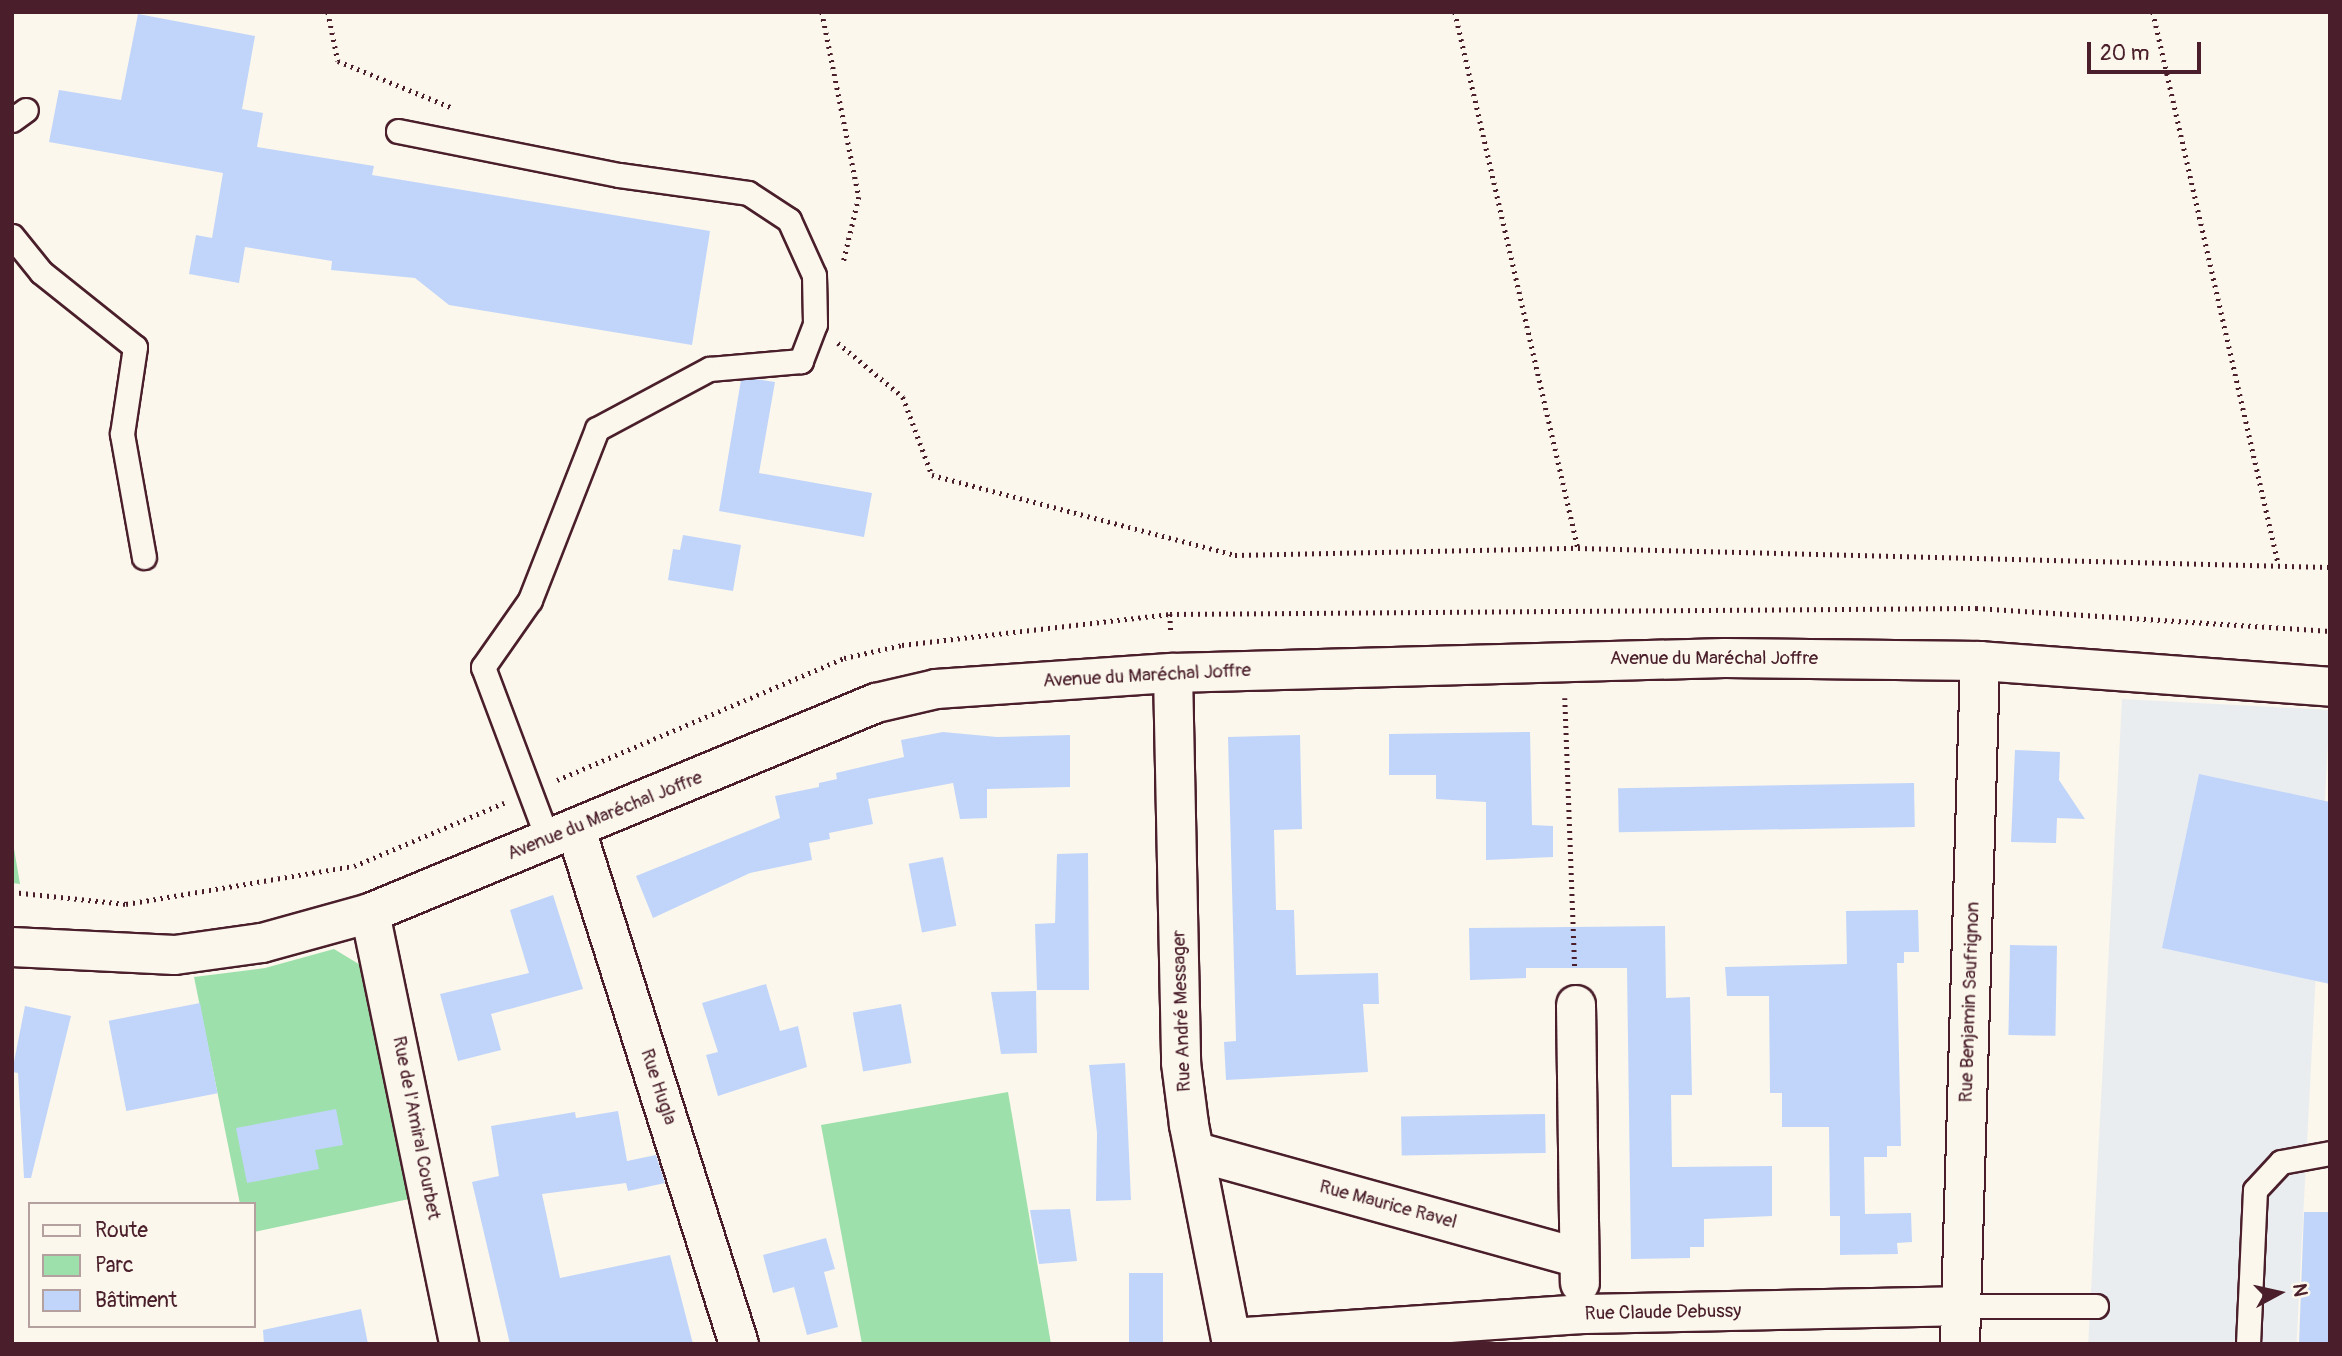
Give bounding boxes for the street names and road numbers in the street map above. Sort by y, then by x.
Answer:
street label: Avenue du Maréchal Joffre [1610,648,1818,670]
street label: Avenue du Maréchal Joffre [1042,659,1252,693]
street label: Avenue du Maréchal Joffre [504,766,706,866]
street label: Rue Benjamin Saufrignon [1955,901,1985,1103]
street label: Rue André Messager [1168,930,1196,1092]
street label: Rue de l'Amiral Courbet [387,1034,445,1222]
street label: Rue Hugla [635,1046,681,1128]
street label: Rue Maurice Ravel [1317,1176,1459,1234]
street label: Rue Claude Debussy [1585,1300,1741,1326]

